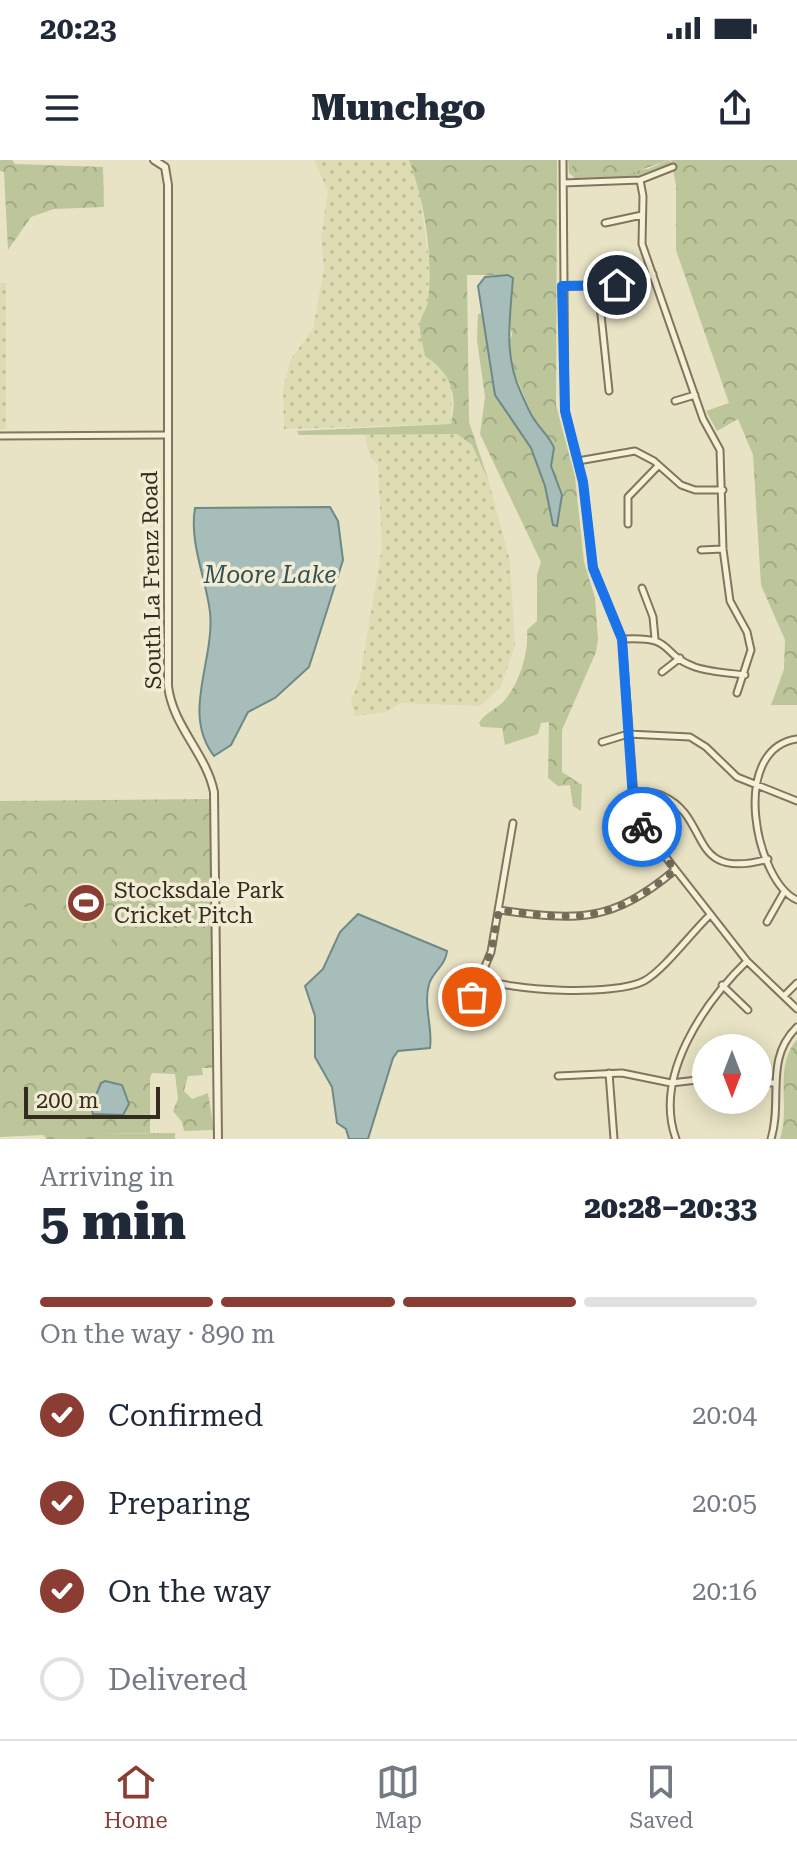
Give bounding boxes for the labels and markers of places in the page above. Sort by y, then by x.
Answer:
pin [583,251,651,319]
place label: Stocksdale Park Cricket Pitch [114,878,284,928]
sports icon: Stocksdale Park Cricket Pitch [65,882,107,924]
pin [438,963,506,1031]

